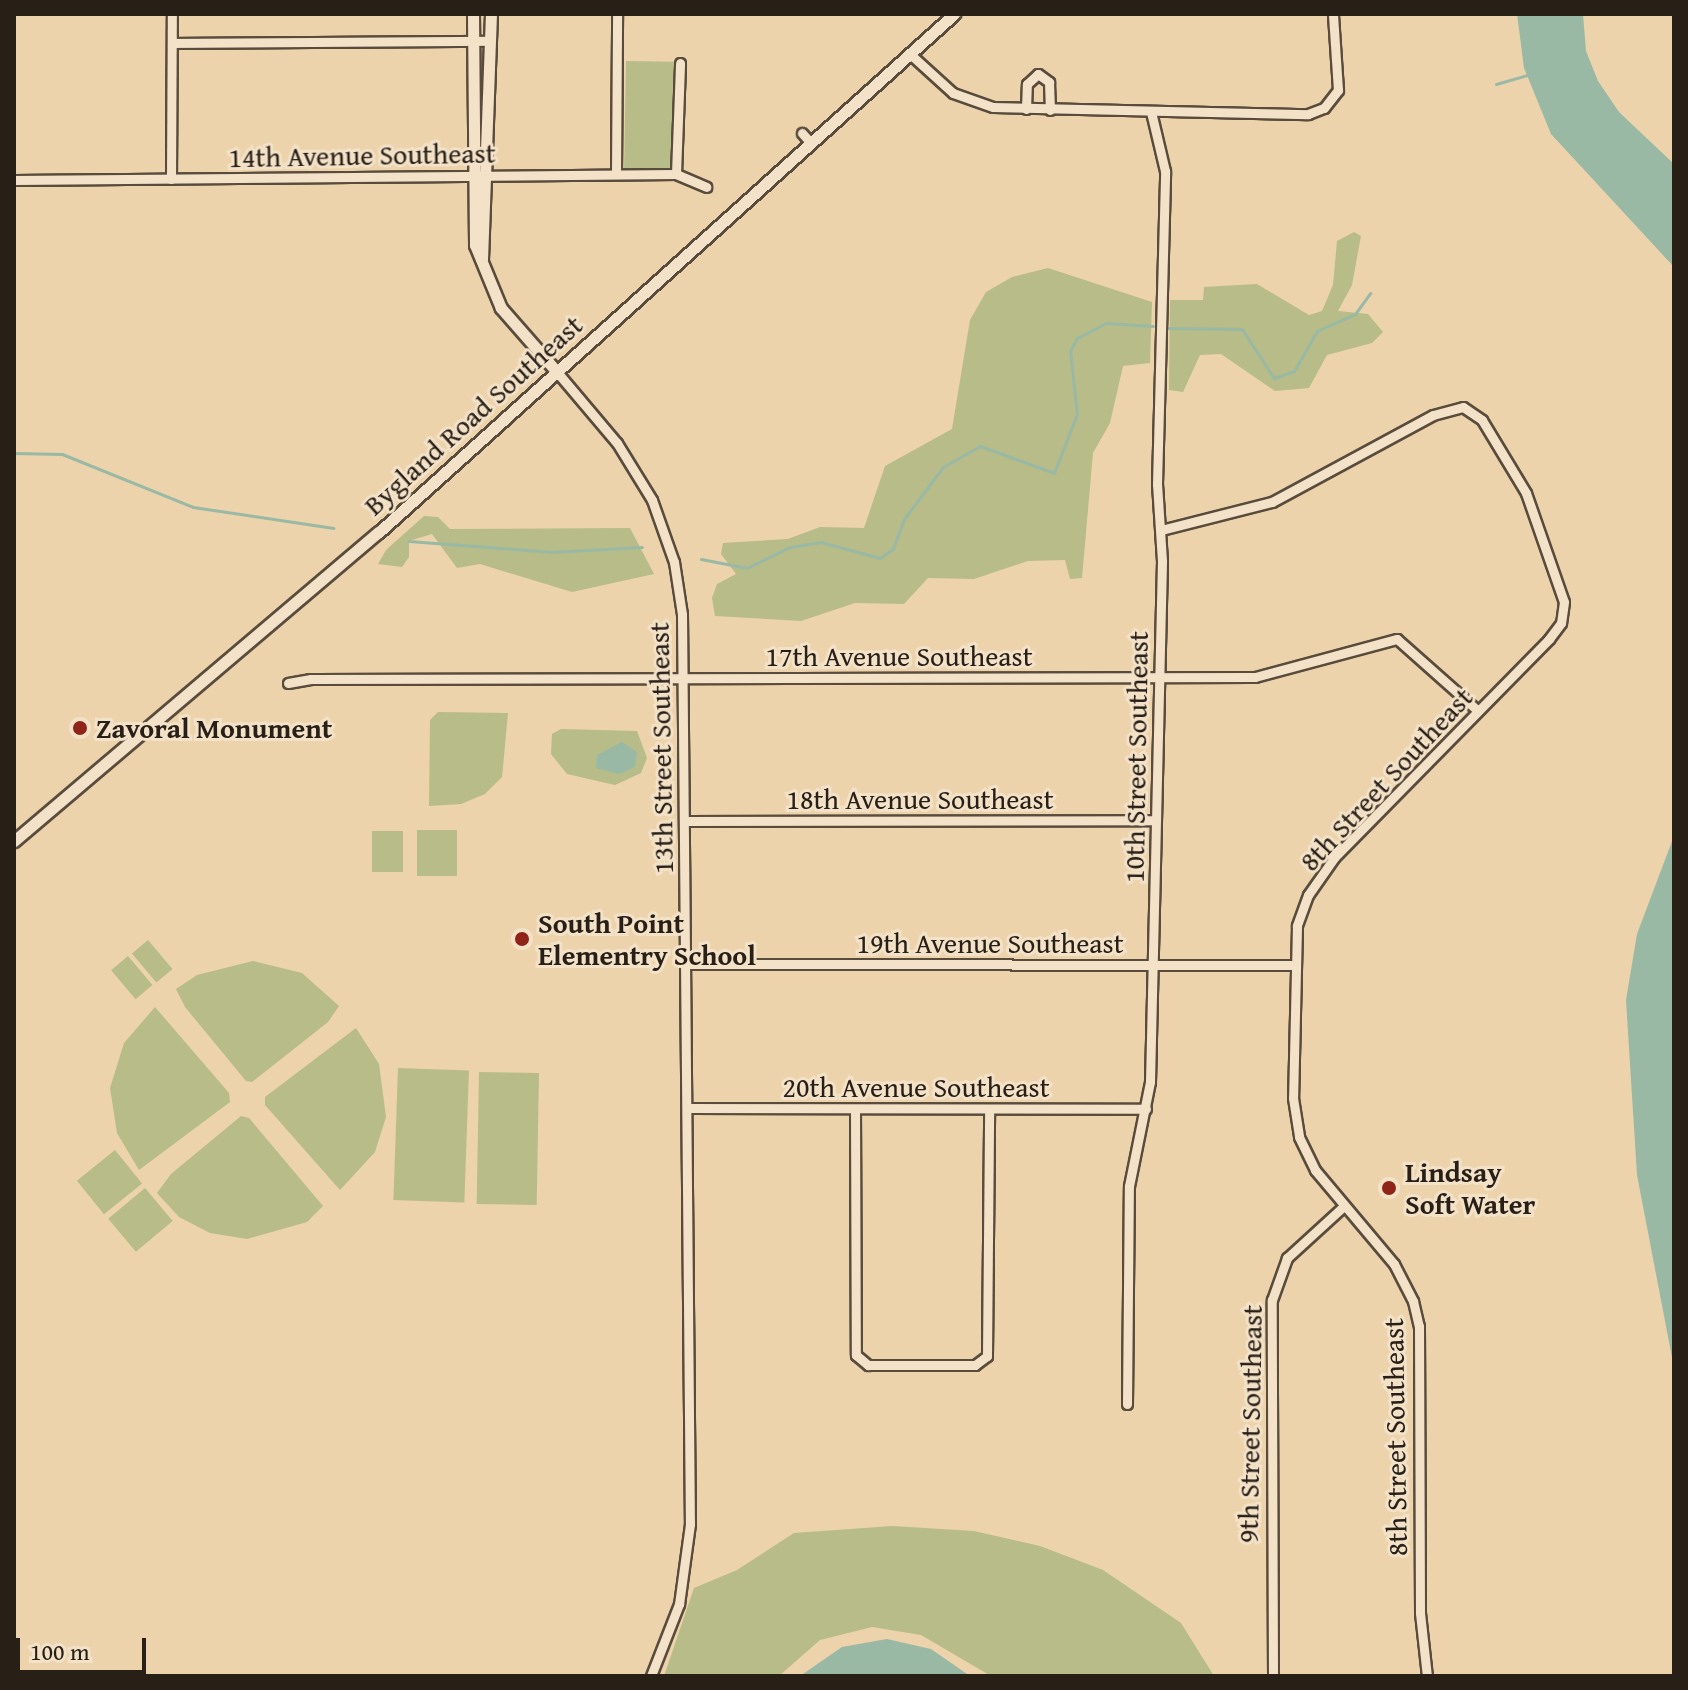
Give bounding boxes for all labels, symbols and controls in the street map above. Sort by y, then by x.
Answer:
street label: 14th Avenue Southeast [228,136,496,174]
street label: Bygland Road Southeast [357,308,589,522]
street label: 13th Street Southeast [642,622,680,874]
street label: 10th Street Southeast [1117,631,1155,883]
street label: 17th Avenue Southeast [765,639,1033,673]
street label: 8th Street Southeast [1292,680,1480,878]
place label: Zavoral Monument [96,711,332,745]
marker: Zavoral Monument [71,719,89,737]
street label: 18th Avenue Southeast [786,782,1054,816]
place label: South Point Elementry School [538,906,756,972]
street label: 19th Avenue Southeast [856,926,1124,960]
marker: South Point Elementry School [513,930,531,948]
street label: 20th Avenue Southeast [782,1070,1050,1104]
place label: Lindsay Soft Water [1405,1155,1535,1221]
marker: Lindsay Soft Water [1380,1179,1398,1197]
street label: 9th Street Southeast [1231,1305,1269,1543]
street label: 8th Street Southeast [1376,1318,1414,1556]
scale bar [20,1622,150,1672]
text: 100 m [30,1634,90,1669]

